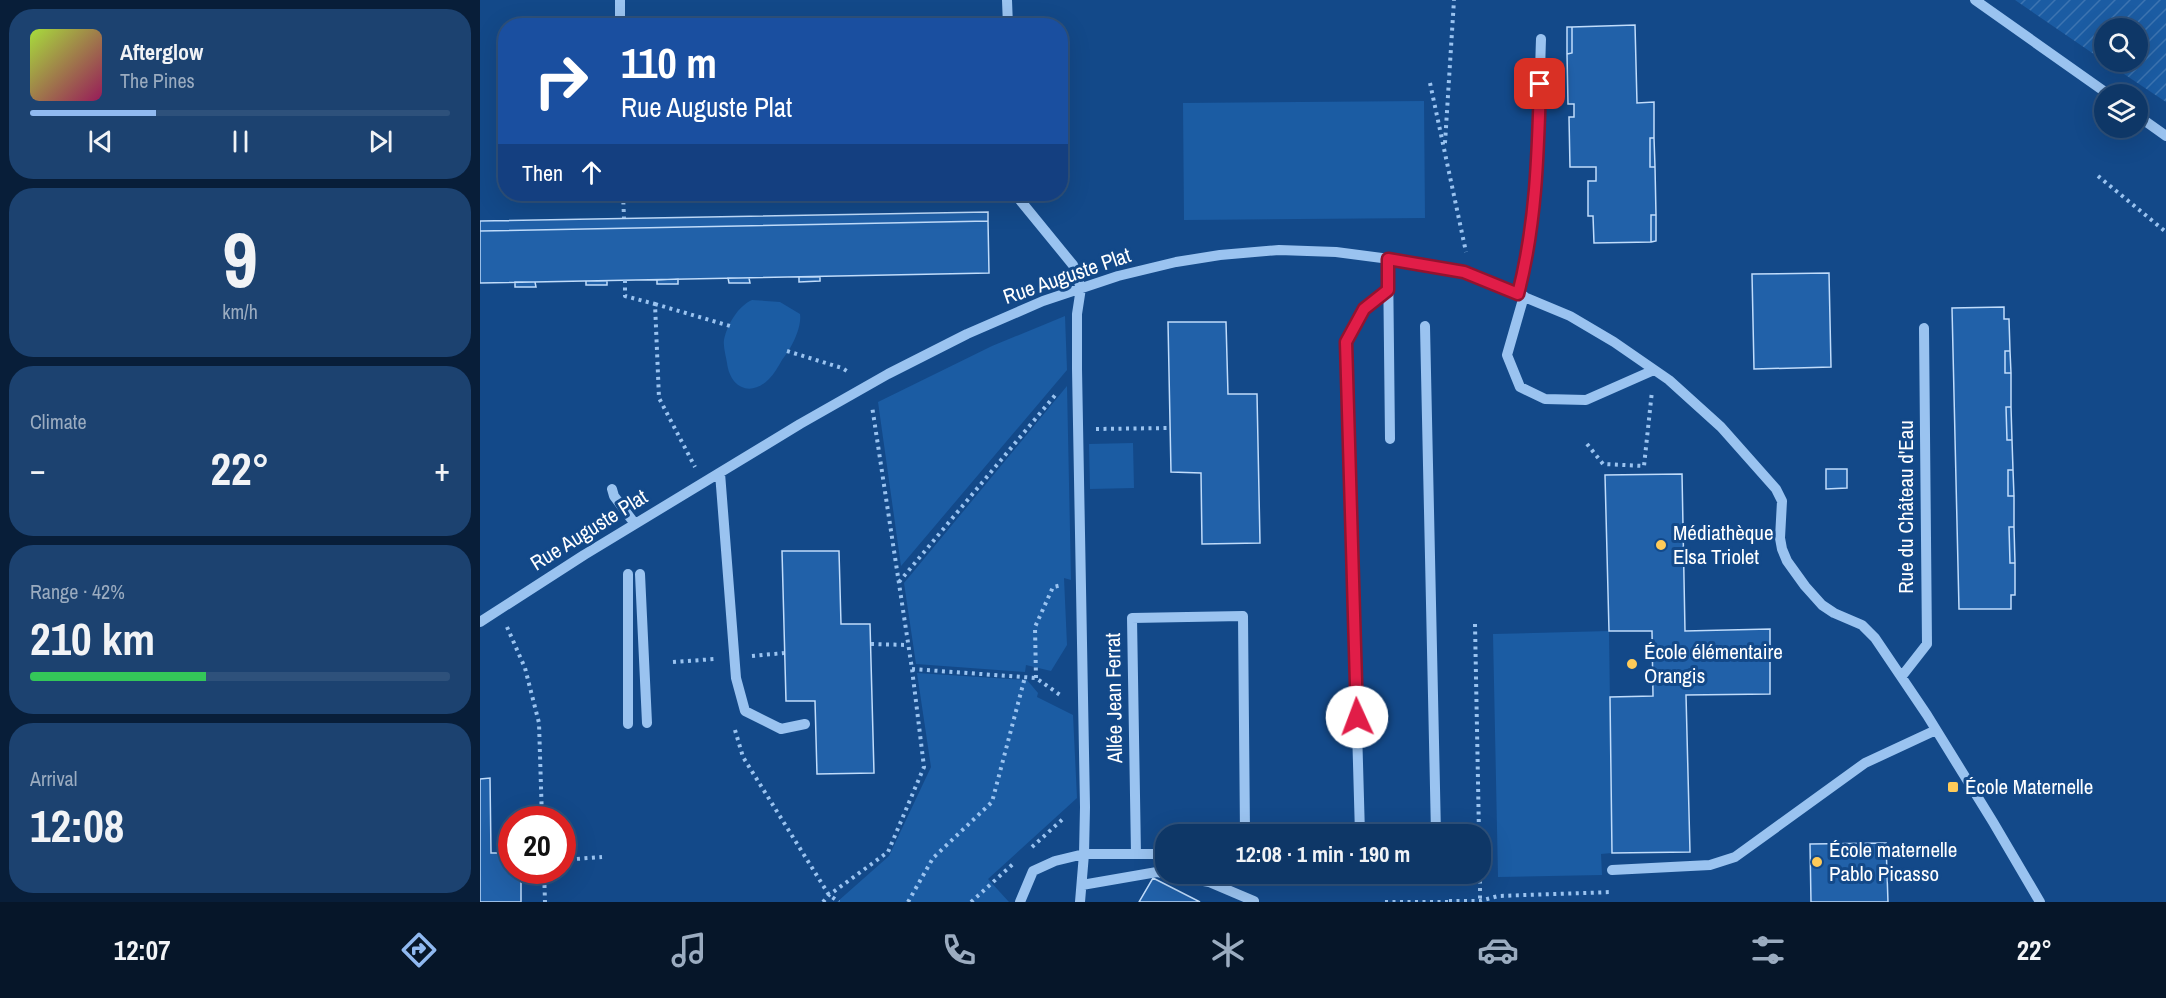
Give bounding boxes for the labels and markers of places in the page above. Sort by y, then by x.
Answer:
pin [1514,58,1565,109]
place label: Médiathèque Elsa Triolet [1673,518,1774,571]
marker: Médiathèque Elsa Triolet [1654,538,1668,552]
place label: École élémentaire Orangis [1644,637,1783,690]
marker: École élémentaire Orangis [1625,657,1639,671]
place label: École Maternelle [1965,772,2093,801]
marker: École Maternelle [1946,780,1960,794]
place label: École maternelle Pablo Picasso [1829,835,1957,888]
marker: École maternelle Pablo Picasso [1810,855,1824,869]

